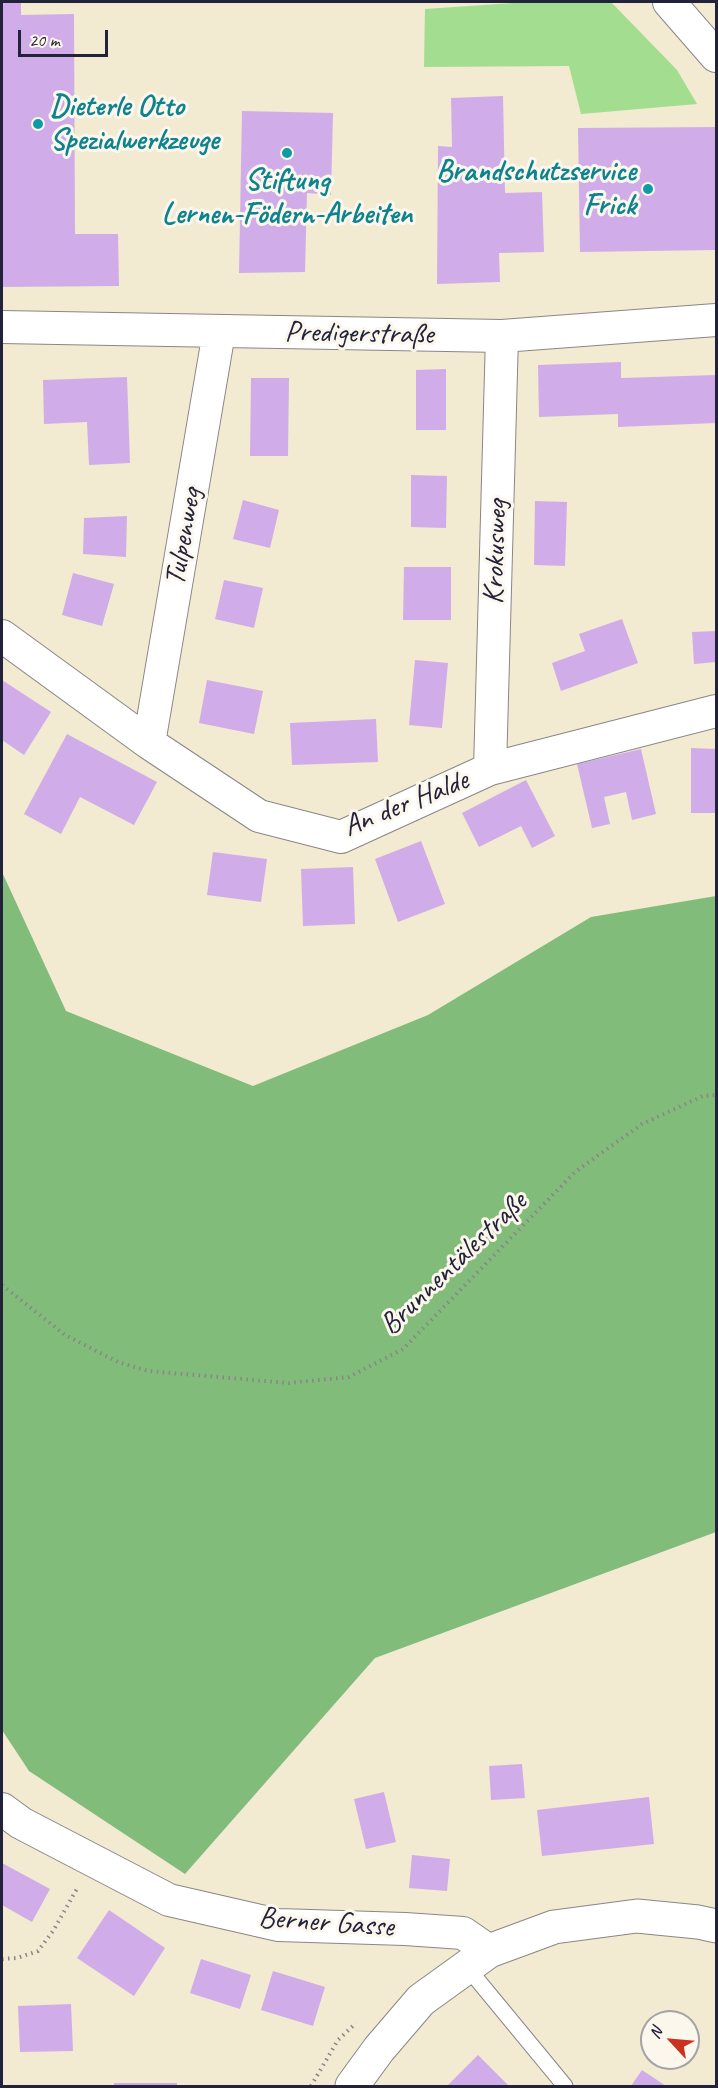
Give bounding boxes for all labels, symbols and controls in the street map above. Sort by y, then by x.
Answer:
scale bar [21,18,111,56]
text: 20 m [29,29,60,51]
place label: Dieterle Otto Spezialwerkzeuge [50,89,219,160]
marker: Dieterle Otto Spezialwerkzeuge [31,117,45,131]
marker: Stiftung Lernen-Födern-Arbeiten [280,146,294,160]
place label: Brandschutzservice Frick [436,154,636,225]
place label: Stiftung Lernen-Födern-Arbeiten [162,163,412,234]
marker: Brandschutzservice Frick [641,182,655,196]
street label: Predigerstraße [284,315,434,353]
street label: Tulpenweg [158,486,210,588]
street label: Krokusweg [476,499,516,605]
street label: An der Halde [338,763,474,845]
street label: Brunnentälestraße [373,1185,535,1343]
street label: Berner Gasse [257,1900,395,1946]
north arrow [640,2010,700,2070]
text: N [644,2024,667,2042]

